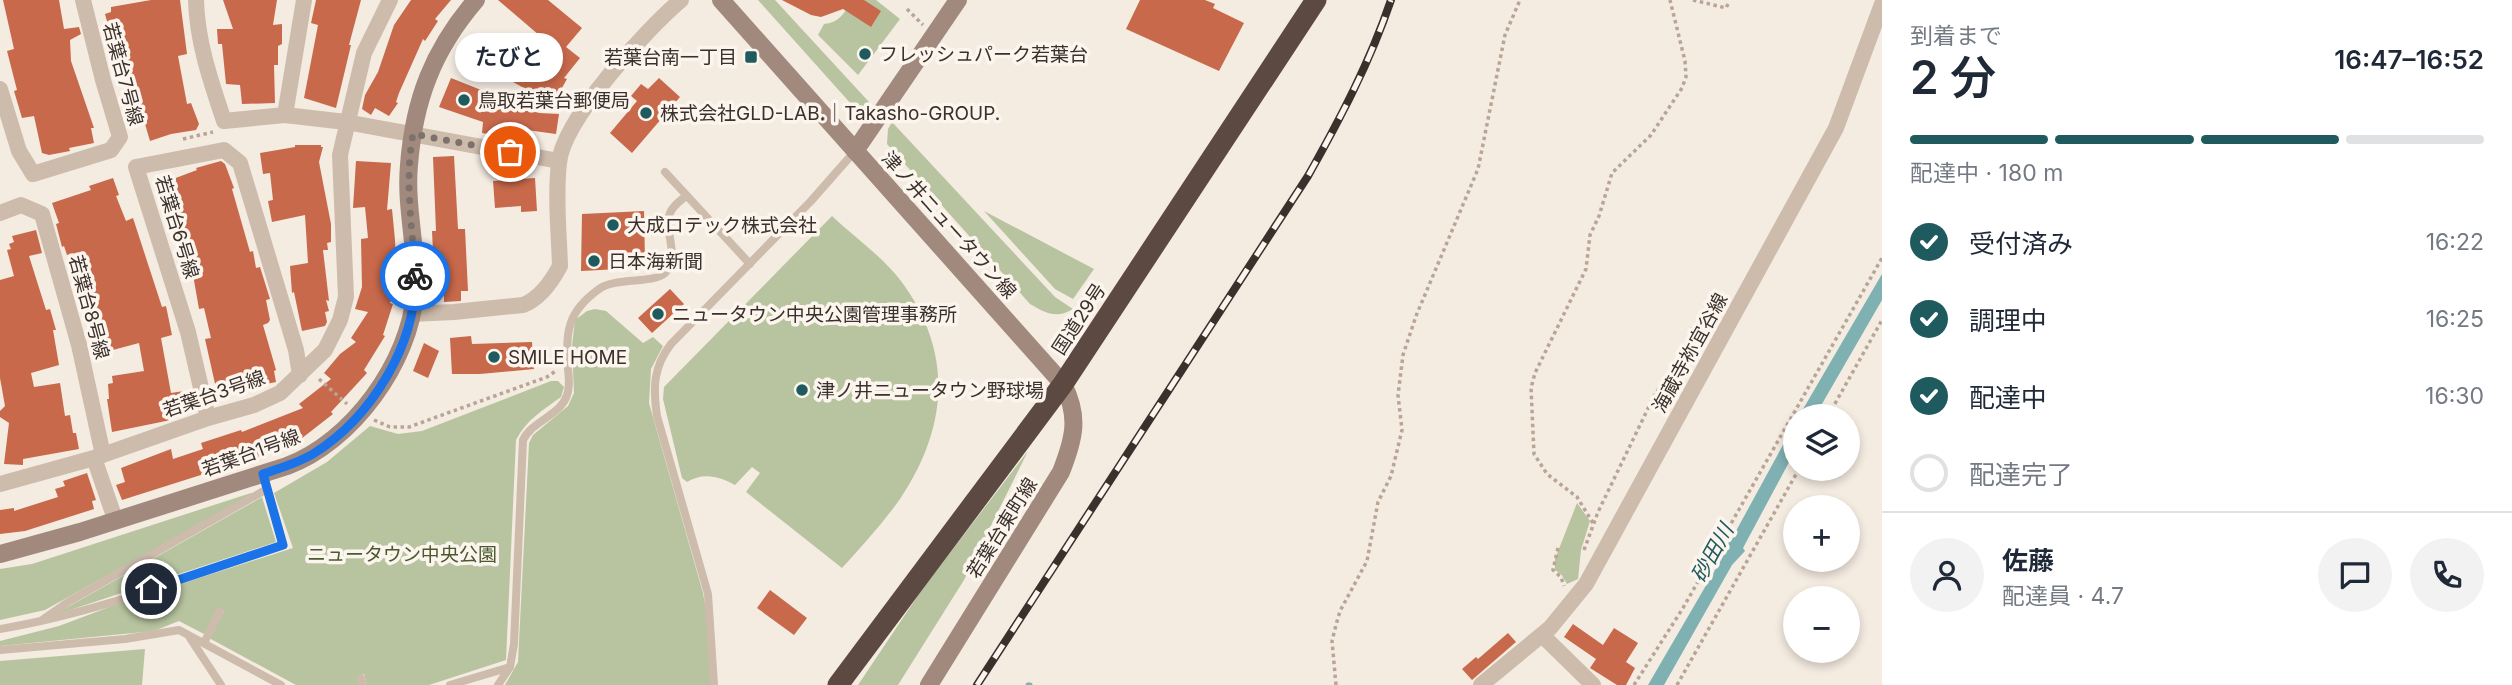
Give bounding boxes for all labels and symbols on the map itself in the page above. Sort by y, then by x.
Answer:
street label: 若葉台7号線 [98,20,148,128]
callout: たびと [456,33,564,82]
place label: フレッシュパーク若葉台 [879,43,1088,66]
place label: 若葉台南一丁目 [604,46,737,69]
marker: フレッシュパーク若葉台 [857,46,873,62]
marker: 若葉台南一丁目 [743,49,759,65]
place label: 鳥取若葉台郵便局 [478,89,630,112]
marker: 鳥取若葉台郵便局 [456,92,472,108]
place label: 株式会社GLD-LAB.｜Takasho-GROUP. [660,102,1000,125]
marker: 株式会社GLD-LAB.｜Takasho-GROUP. [638,105,654,121]
pin [480,122,540,182]
street label: 津ノ井ニュータウン線 [877,147,1021,303]
street label: 若葉台6号線 [150,173,204,281]
place label: 大成ロテック株式会社 [627,214,817,237]
marker: 大成ロテック株式会社 [605,217,621,233]
courier [380,241,450,311]
place label: 日本海新聞 [608,250,703,273]
street label: 若葉台8号線 [64,252,114,362]
marker: 日本海新聞 [586,253,602,269]
street label: 国道29号 [1047,279,1111,359]
street label: 海蔵寺祢宜谷線 [1648,289,1732,417]
place label: ニュータウン中央公園管理事務所 [672,303,957,326]
marker: ニュータウン中央公園管理事務所 [650,306,666,322]
place label: SMILE HOME [508,346,627,369]
marker: SMILE HOME [486,349,502,365]
street label: 若葉台3号線 [160,366,268,422]
place label: 津ノ井ニュータウン野球場 [816,379,1044,402]
marker: 津ノ井ニュータウン野球場 [794,382,810,398]
street label: 若葉台1号線 [199,425,303,481]
street label: 若葉台東町線 [962,474,1042,582]
water label: 砂田川 [1686,518,1739,587]
park label: ニュータウン中央公園 [307,543,497,566]
pin [121,559,181,619]

